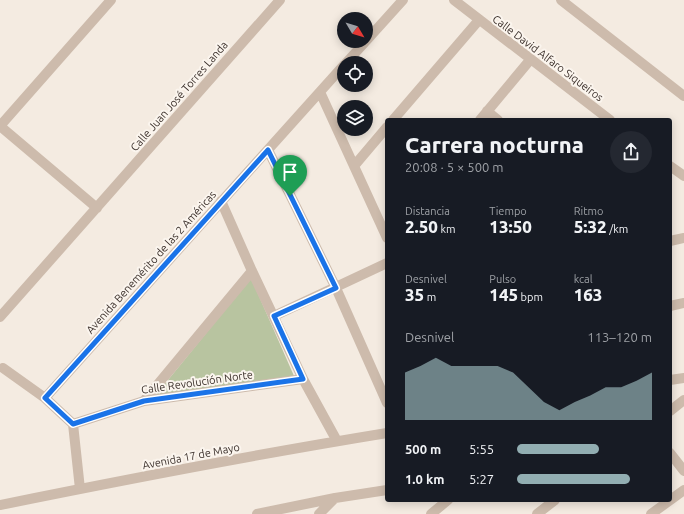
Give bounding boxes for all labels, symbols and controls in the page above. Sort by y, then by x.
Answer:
north arrow [337,12,373,48]
map controls [337,12,373,136]
street label: Calle David Alfaro Siqueiros [490,12,606,104]
street label: Calle Juan José Torres Landa [128,39,230,153]
button: locate [337,56,373,92]
button: layers [337,100,373,136]
button: share [610,131,652,173]
text: Carrera nocturna [405,132,584,157]
pin [273,155,307,196]
text: 20:08 · 5 × 500 m [405,160,504,174]
icon: arrive [279,161,301,183]
street label: Avenida Benemérito de las 2 Américas [84,188,218,336]
text: Distancia [405,205,450,217]
text: Tiempo [489,205,527,217]
text: Ritmo [574,205,603,217]
text: 2.50 [405,217,438,236]
text: 13:50 [489,217,532,236]
text: 5:32 [574,217,607,236]
text: km [438,223,456,235]
text: /km [607,223,628,235]
text: Desnivel [405,273,447,285]
text: Pulso [489,273,516,285]
text: kcal [574,273,593,285]
text: 35 [405,285,424,304]
text: 145 [489,285,518,304]
text: 163 [574,285,602,304]
text: m [424,291,436,303]
text: bpm [518,291,543,303]
text: Desnivel [405,330,454,344]
text: 113–120 m [587,330,652,344]
street label: Calle Revolución Norte [140,368,254,396]
street label: Avenida 17 de Mayo [141,441,241,471]
text: 500 m [405,442,441,456]
text: 5:55 [469,442,494,456]
text: 1.0 km [405,472,444,486]
text: 5:27 [469,472,494,486]

